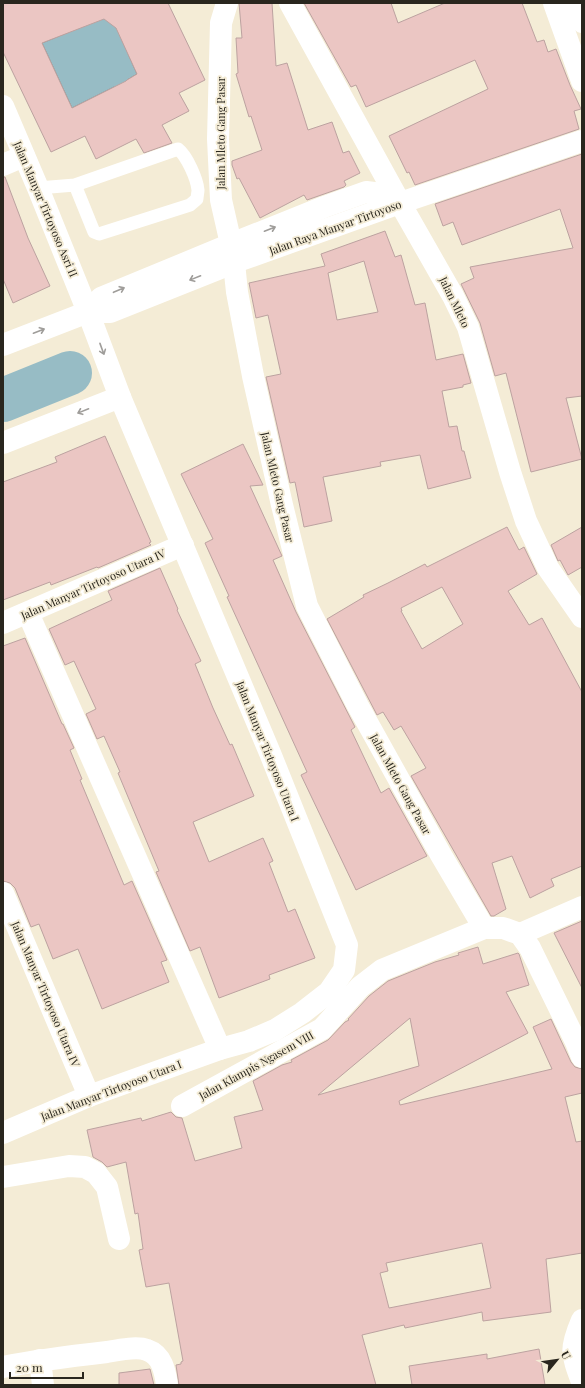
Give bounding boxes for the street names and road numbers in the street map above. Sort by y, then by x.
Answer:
street label: Jalan Mleto Gang Pasar [213,76,228,190]
street label: Jalan Manyar Tirtoyoso Asri II [10,138,82,279]
street label: Jalan Raya Manyar Tirtoyoso [266,196,403,258]
street label: Jalan Mleto [436,273,474,330]
street label: Jalan Mleto Gang Pasar [258,429,298,544]
street label: Jalan Manyar Tirtoyoso Utara IV [17,545,168,623]
street label: Jalan Manyar Tirtoyoso Utara I [233,678,303,824]
street label: Jalan Mleto Gang Pasar [367,730,435,837]
street label: Jalan Manyar Tirtoyoso Utara IV [8,918,84,1069]
street label: Jalan Klampis Ngasem VIII [195,1027,316,1103]
street label: Jalan Manyar Tirtoyoso Utara I [37,1056,184,1124]

